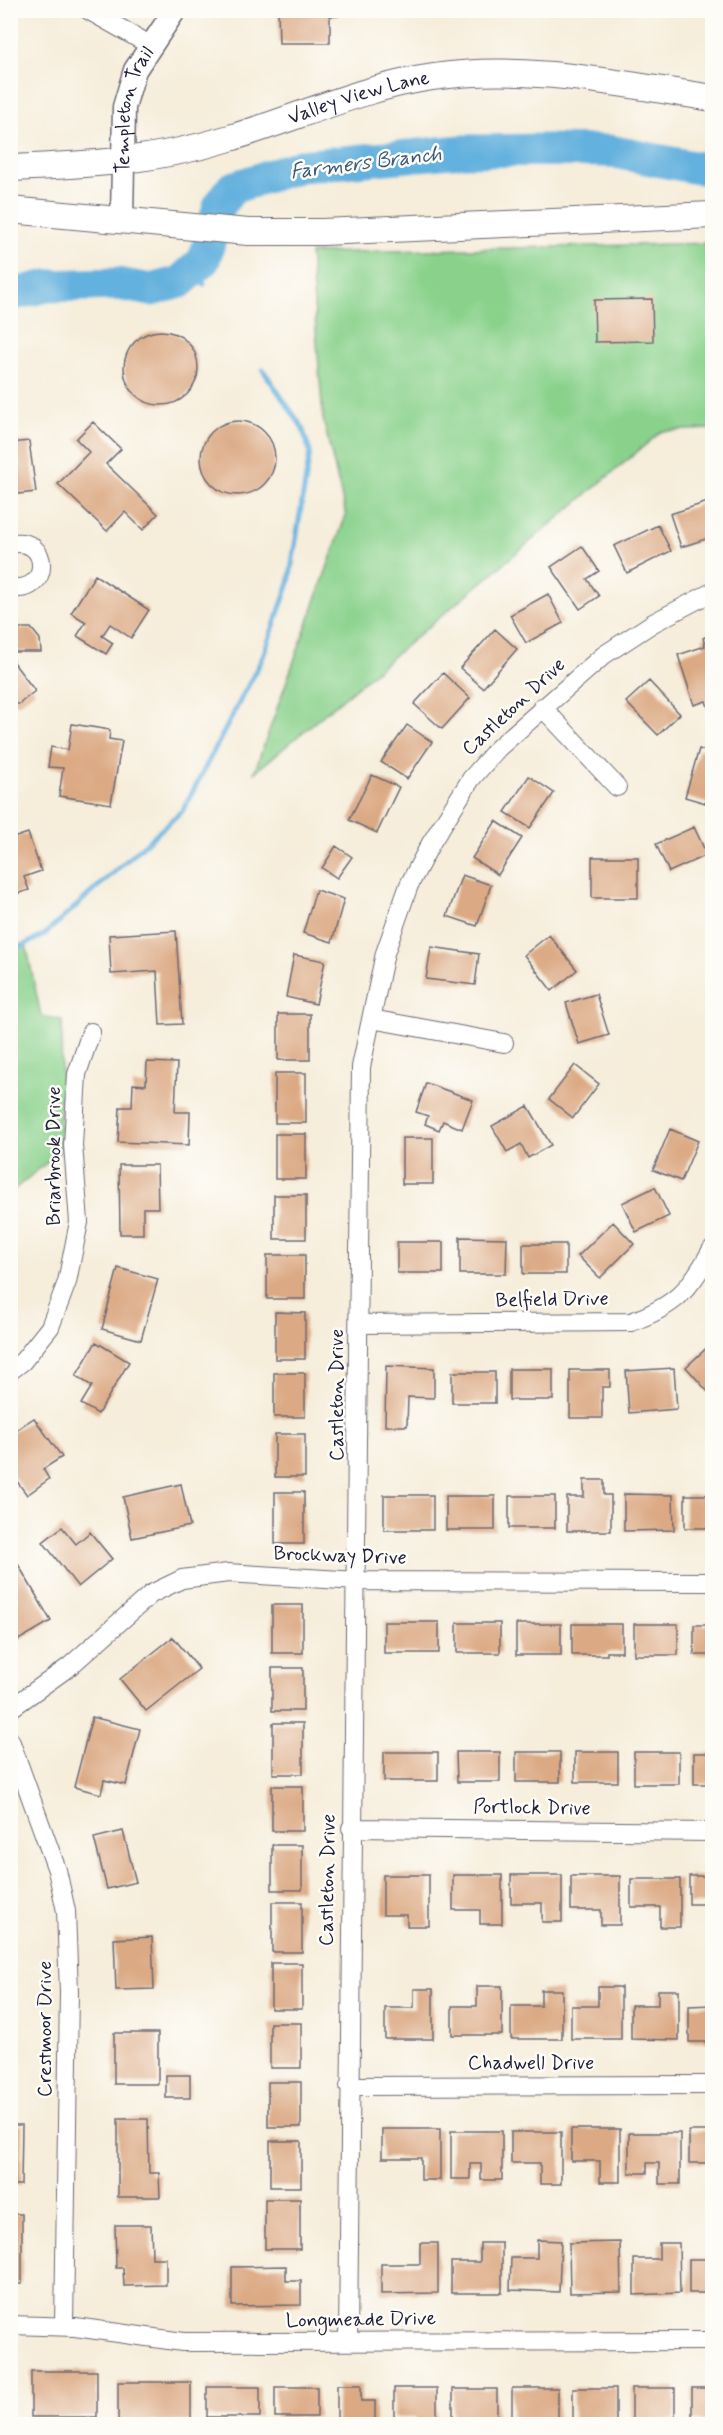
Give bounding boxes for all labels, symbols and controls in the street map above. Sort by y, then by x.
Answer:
street label: Templeton Trail [109,41,160,174]
street label: Valley View Lane [284,64,432,131]
water label: Farmers Branch [289,140,443,186]
street label: Castleton Drive [456,652,572,762]
street label: Briarbrook Drive [41,1086,68,1226]
street label: Belfield Drive [495,1286,609,1314]
street label: Castleton Drive [324,1329,351,1461]
street label: Brockway Drive [273,1540,407,1572]
street label: Portlock Drive [473,1793,591,1823]
street label: Castleton Drive [313,1814,343,1946]
street label: Crestmoor Drive [32,1961,59,2097]
street label: Chadwell Drive [468,2050,594,2077]
street label: Longmeade Drive [286,2305,436,2336]

